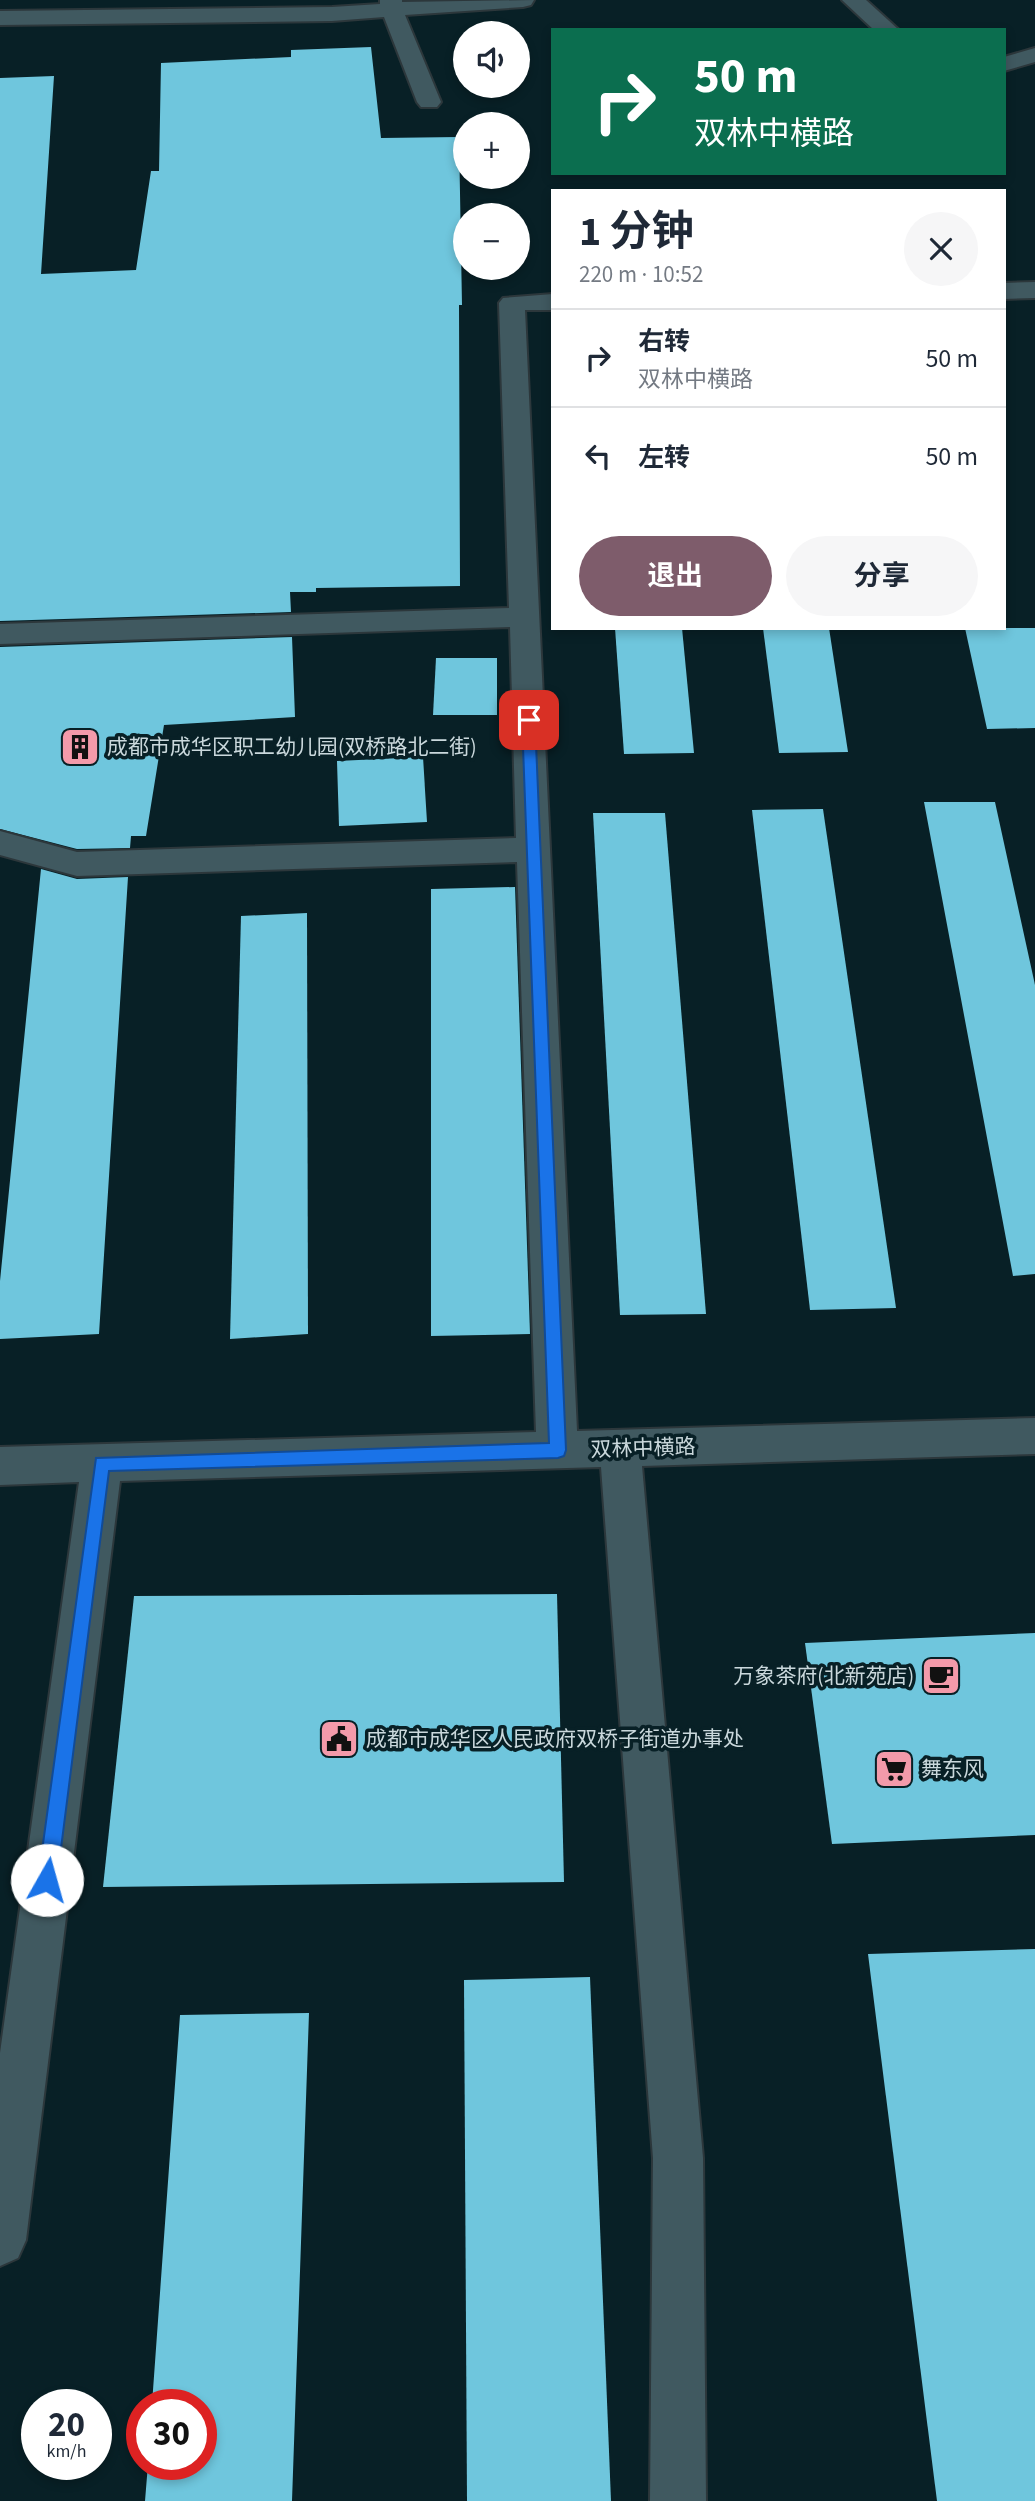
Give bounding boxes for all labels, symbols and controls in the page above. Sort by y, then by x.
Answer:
map controls [453,21,530,280]
button: sound [453,21,530,98]
text: 50 m [694,42,798,112]
icon: right [579,56,670,147]
text: 双林中横路 [694,111,854,157]
button: + [453,112,530,189]
text: 1 分钟 [579,202,694,262]
button: − [453,203,530,280]
button: close [904,212,978,286]
text: 220 m · 10:52 [579,258,703,291]
text: 右转 [638,323,690,360]
icon: right [579,339,617,377]
text: 50 m [925,340,978,377]
text: 双林中横路 [638,363,753,396]
icon: left [579,437,617,475]
text: 50 m [925,438,978,475]
text: 左转 [638,439,690,476]
button: 退出 [579,536,772,616]
button: 分享 [786,536,978,616]
pin [499,690,559,750]
icon: arrive [510,701,548,739]
building icon: 成都市成华区职工幼儿园(双桥路北二街) [59,726,101,768]
place label: 成都市成华区职工幼儿园(双桥路北二街) [107,732,477,762]
street label: 双林中横路 [590,1431,696,1465]
cafe icon: 万象茶府(北新苑店) [920,1655,962,1697]
place label: 万象茶府(北新苑店) [733,1661,914,1691]
public building icon: 成都市成华区人民政府双桥子街道办事处 [318,1718,360,1760]
place label: 成都市成华区人民政府双桥子街道办事处 [366,1724,744,1754]
supermarket icon: 舞东风 [873,1748,915,1790]
place label: 舞东风 [921,1754,984,1784]
position arrow [10,1843,84,1917]
speed limit sign: 30 [126,2389,217,2480]
text: 20 [48,2400,85,2450]
text: km/h [47,2439,86,2464]

